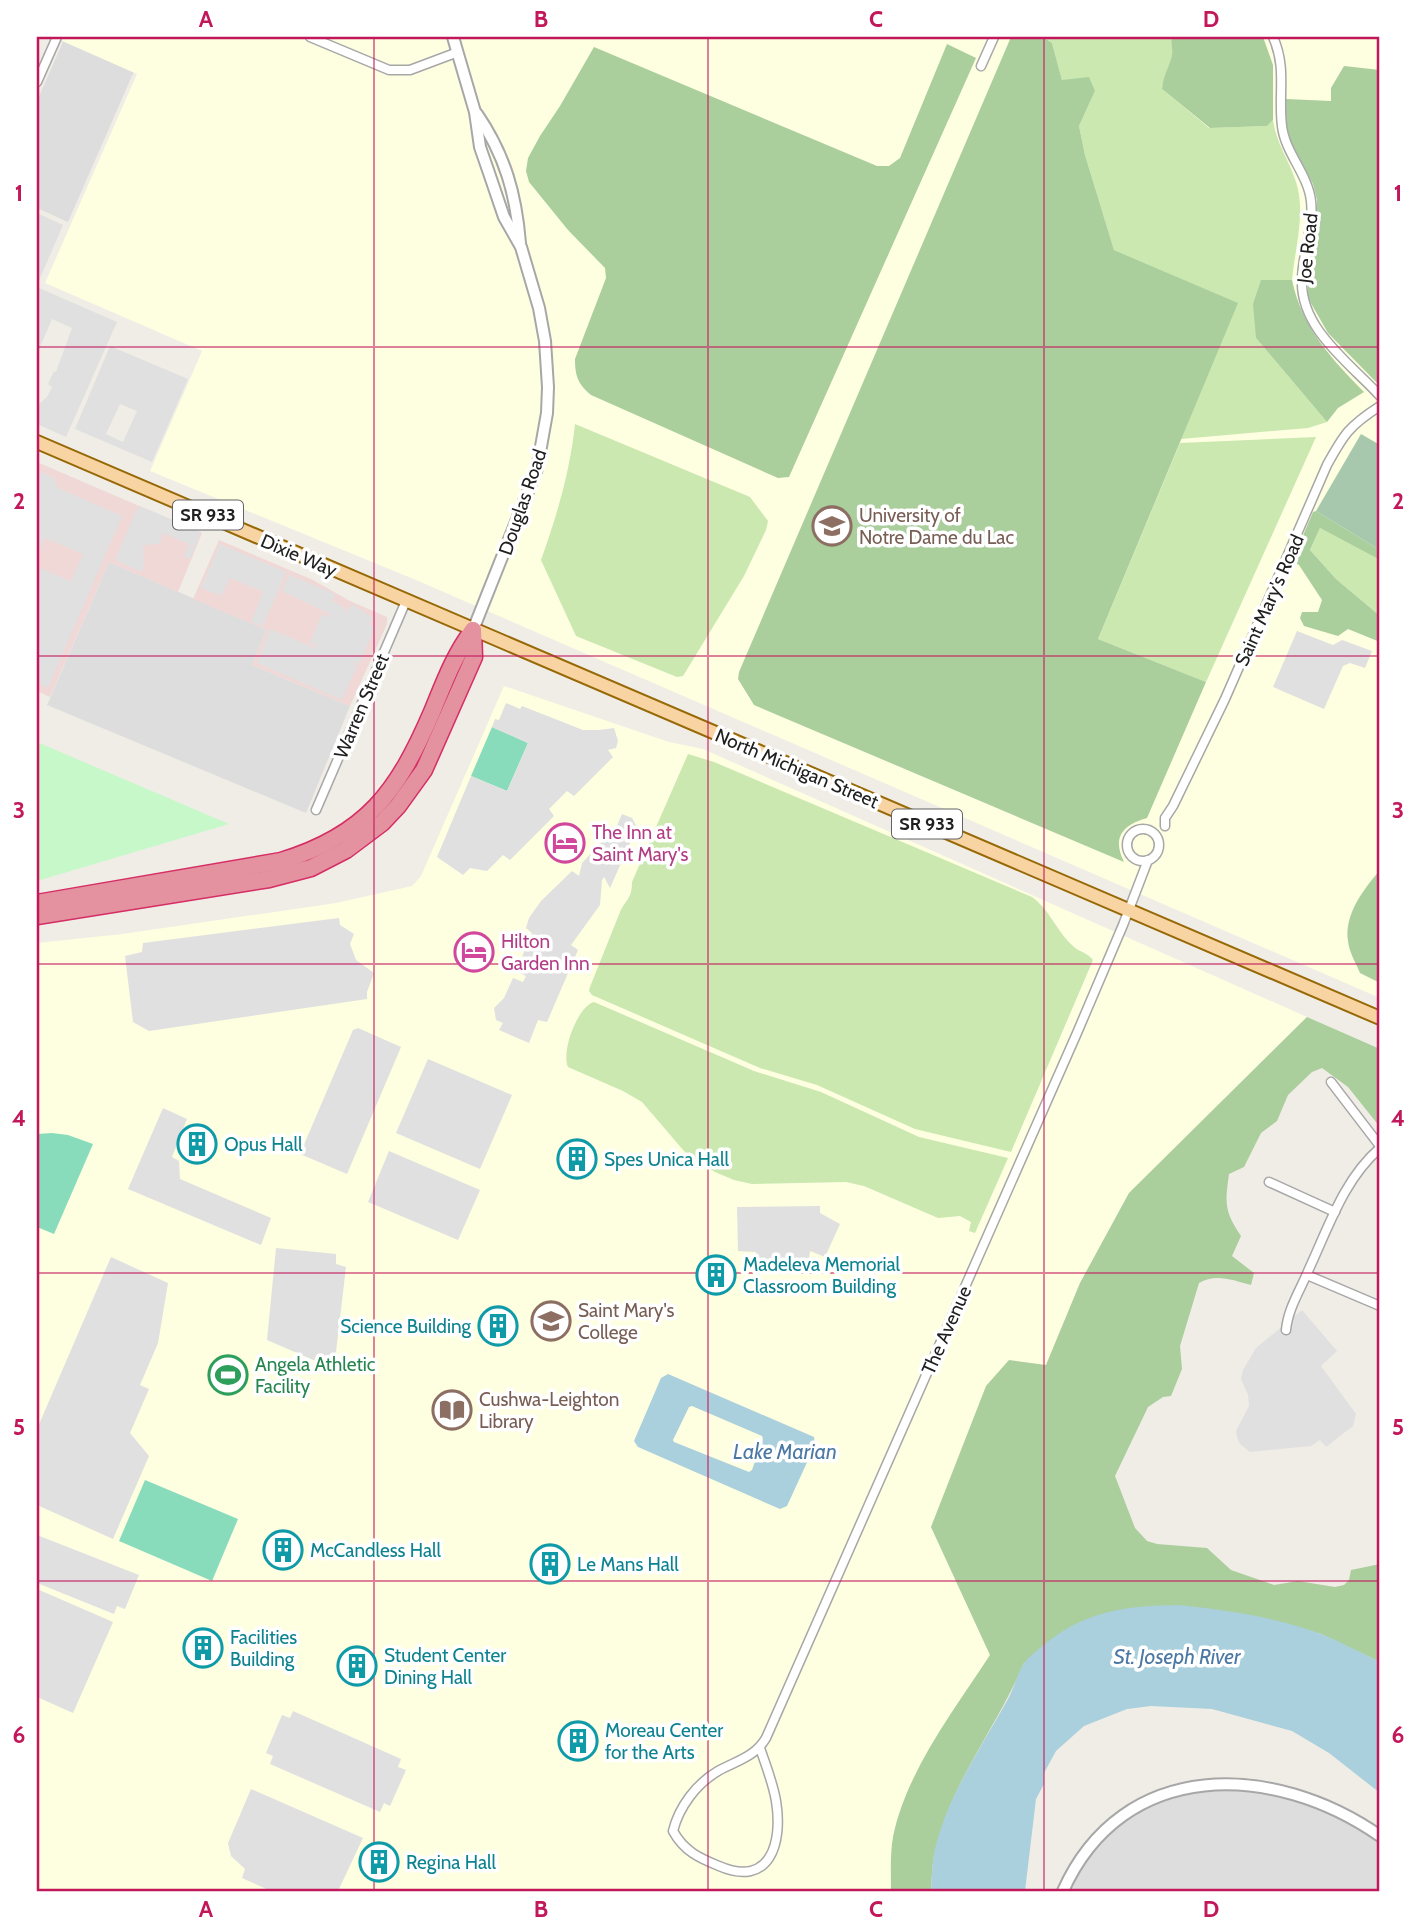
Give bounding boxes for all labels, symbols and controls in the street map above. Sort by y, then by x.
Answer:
text: A [199,5,214,33]
text: B [534,5,548,33]
text: C [869,5,883,33]
text: D [1203,5,1219,33]
text: 1 [15,179,23,207]
text: 1 [1394,179,1402,207]
street label: Joe Road [1292,212,1323,285]
street label: Douglas Road [494,446,551,558]
text: 2 [13,487,25,515]
text: 2 [1392,487,1404,515]
road number: SR 933 [173,500,243,530]
place label: University of Notre Dame du Lac [859,504,1014,549]
school or university icon: University of Notre Dame du Lac [811,505,853,547]
street label: Dixie Way [257,529,341,582]
street label: Saint Mary's Road [1230,531,1309,670]
street label: Warren Street [329,650,394,762]
street label: North Michigan Street [712,724,882,813]
text: 3 [13,796,25,824]
text: 3 [1392,796,1404,824]
road number: SR 933 [892,810,962,838]
place label: The Inn at Saint Mary's [592,821,688,866]
hotel icon: The Inn at Saint Mary's [544,822,586,864]
place label: Hilton Garden Inn [501,930,590,975]
hotel icon: Hilton Garden Inn [453,931,495,973]
text: 4 [12,1104,26,1132]
text: 4 [1391,1104,1405,1132]
building icon: Opus Hall [176,1123,218,1165]
place label: Opus Hall [224,1133,303,1156]
building icon: Spes Unica Hall [556,1138,598,1180]
place label: Spes Unica Hall [604,1148,729,1171]
place label: Madeleva Memorial Classroom Building [743,1253,901,1298]
building icon: Madeleva Memorial Classroom Building [695,1254,737,1296]
street label: The Avenue [917,1282,976,1378]
place label: Saint Mary's College [578,1299,674,1344]
school or university icon: Saint Mary's College [530,1300,572,1342]
building icon: Science Building [477,1305,519,1347]
place label: Science Building [340,1315,472,1338]
place label: Angela Athletic Facility [255,1353,376,1398]
sports icon: Angela Athletic Facility [207,1354,249,1396]
place label: Cushwa-Leighton Library [479,1388,619,1433]
library icon: Cushwa-Leighton Library [431,1389,473,1431]
text: 5 [13,1413,25,1441]
text: 5 [1392,1413,1404,1441]
water label: Lake Marian [733,1439,837,1464]
building icon: McCandless Hall [262,1529,304,1571]
place label: McCandless Hall [310,1539,442,1562]
building icon: Le Mans Hall [529,1543,571,1585]
place label: Le Mans Hall [577,1553,679,1576]
place label: Facilities Building [230,1626,297,1671]
building icon: Facilities Building [182,1627,224,1669]
place label: Student Center Dining Hall [384,1644,506,1689]
water label: St. Joseph River [1114,1644,1242,1669]
building icon: Student Center Dining Hall [336,1645,378,1687]
place label: Moreau Center for the Arts [605,1719,723,1764]
building icon: Moreau Center for the Arts [557,1720,599,1762]
text: 6 [13,1721,25,1749]
text: 6 [1392,1721,1404,1749]
building icon: Regina Hall [358,1841,400,1883]
place label: Regina Hall [406,1851,497,1874]
text: A [199,1895,214,1923]
text: B [534,1895,548,1923]
text: C [869,1895,883,1923]
text: D [1203,1895,1219,1923]

